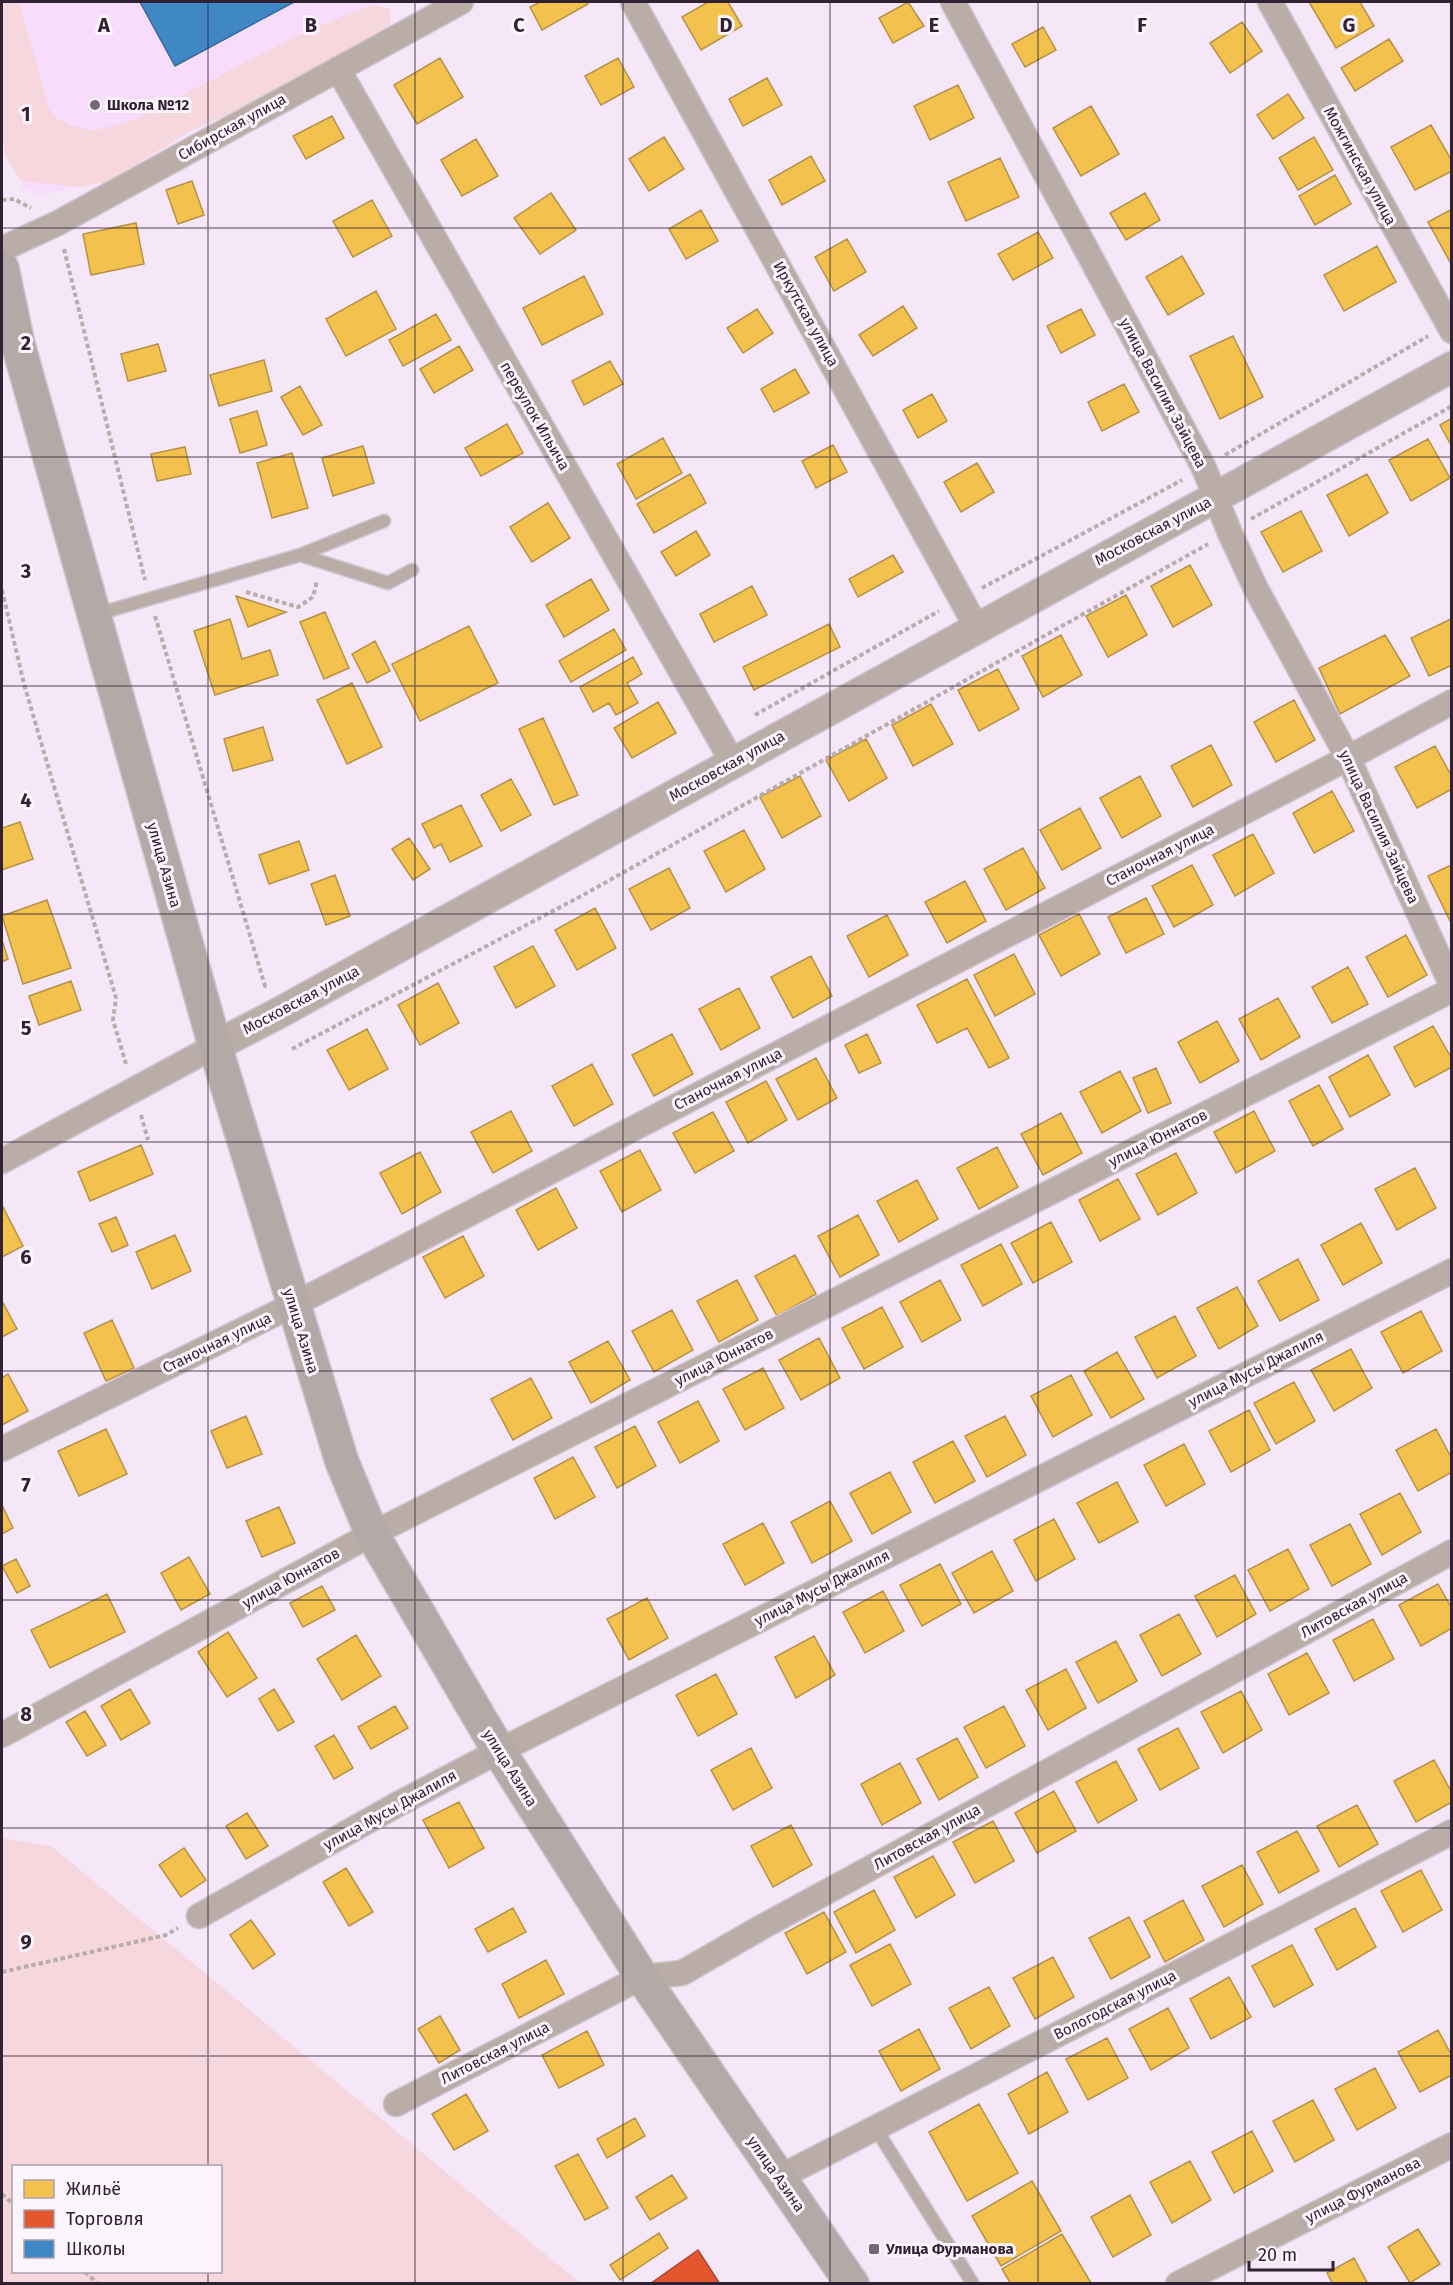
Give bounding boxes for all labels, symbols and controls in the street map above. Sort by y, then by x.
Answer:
text: A [97,13,111,37]
text: B [305,13,317,37]
text: C [513,13,525,37]
text: D [719,13,733,37]
text: E [929,13,939,37]
text: F [1137,13,1147,37]
text: G [1343,13,1355,37]
street label: Сибирская улица [175,90,289,164]
place label: Школа №12 [107,96,190,114]
marker: Школа №12 [88,98,102,112]
text: 1 [21,102,31,126]
street label: Можгинская улица [1320,104,1400,228]
street label: Иркутская улица [770,258,842,370]
street label: улица Василия Зайцева [1116,315,1210,471]
text: 2 [21,331,31,355]
street label: переулок Ильича [497,358,573,474]
street label: Московская улица [1092,493,1214,569]
text: 3 [20,559,31,583]
street label: Московская улица [666,727,788,805]
street label: улица Василия Зайцева [1335,747,1423,907]
text: 4 [20,788,32,812]
street label: улица Азина [143,820,185,910]
street label: Станочная улица [1103,820,1217,890]
street label: Московская улица [240,962,362,1038]
text: 5 [21,1016,32,1040]
street label: Станочная улица [671,1044,785,1114]
street label: улица Юннатов [1106,1105,1210,1171]
text: 6 [20,1245,32,1269]
street label: улица Азина [280,1286,322,1376]
street label: Станочная улица [160,1309,274,1377]
street label: улица Юннатов [672,1324,776,1390]
street label: улица Мусы Джалиля [1185,1327,1327,1411]
text: 7 [21,1473,31,1497]
street label: улица Юннатов [239,1544,343,1612]
street label: улица Мусы Джалиля [751,1546,893,1630]
street label: Литовская улица [1297,1568,1411,1642]
text: 8 [20,1702,32,1726]
street label: улица Азина [479,1726,541,1810]
street label: улица Мусы Джалиля [320,1766,460,1854]
street label: Литовская улица [870,1800,984,1874]
text: 9 [20,1930,32,1954]
street label: Вологодская улица [1051,1966,1179,2044]
street label: Литовская улица [438,2018,552,2088]
street label: улица Азина [743,2133,809,2215]
street label: улица Фурманова [1302,2153,1424,2227]
legend [12,2165,222,2273]
text: Жильё [66,2178,121,2200]
text: Торговля [66,2208,144,2230]
scale bar [1249,2234,1333,2272]
text: Школы [66,2238,126,2260]
place label: Улица Фурманова [885,2240,1014,2258]
marker: Улица Фурманова [867,2242,881,2256]
text: 20 m [1258,2244,1297,2266]

